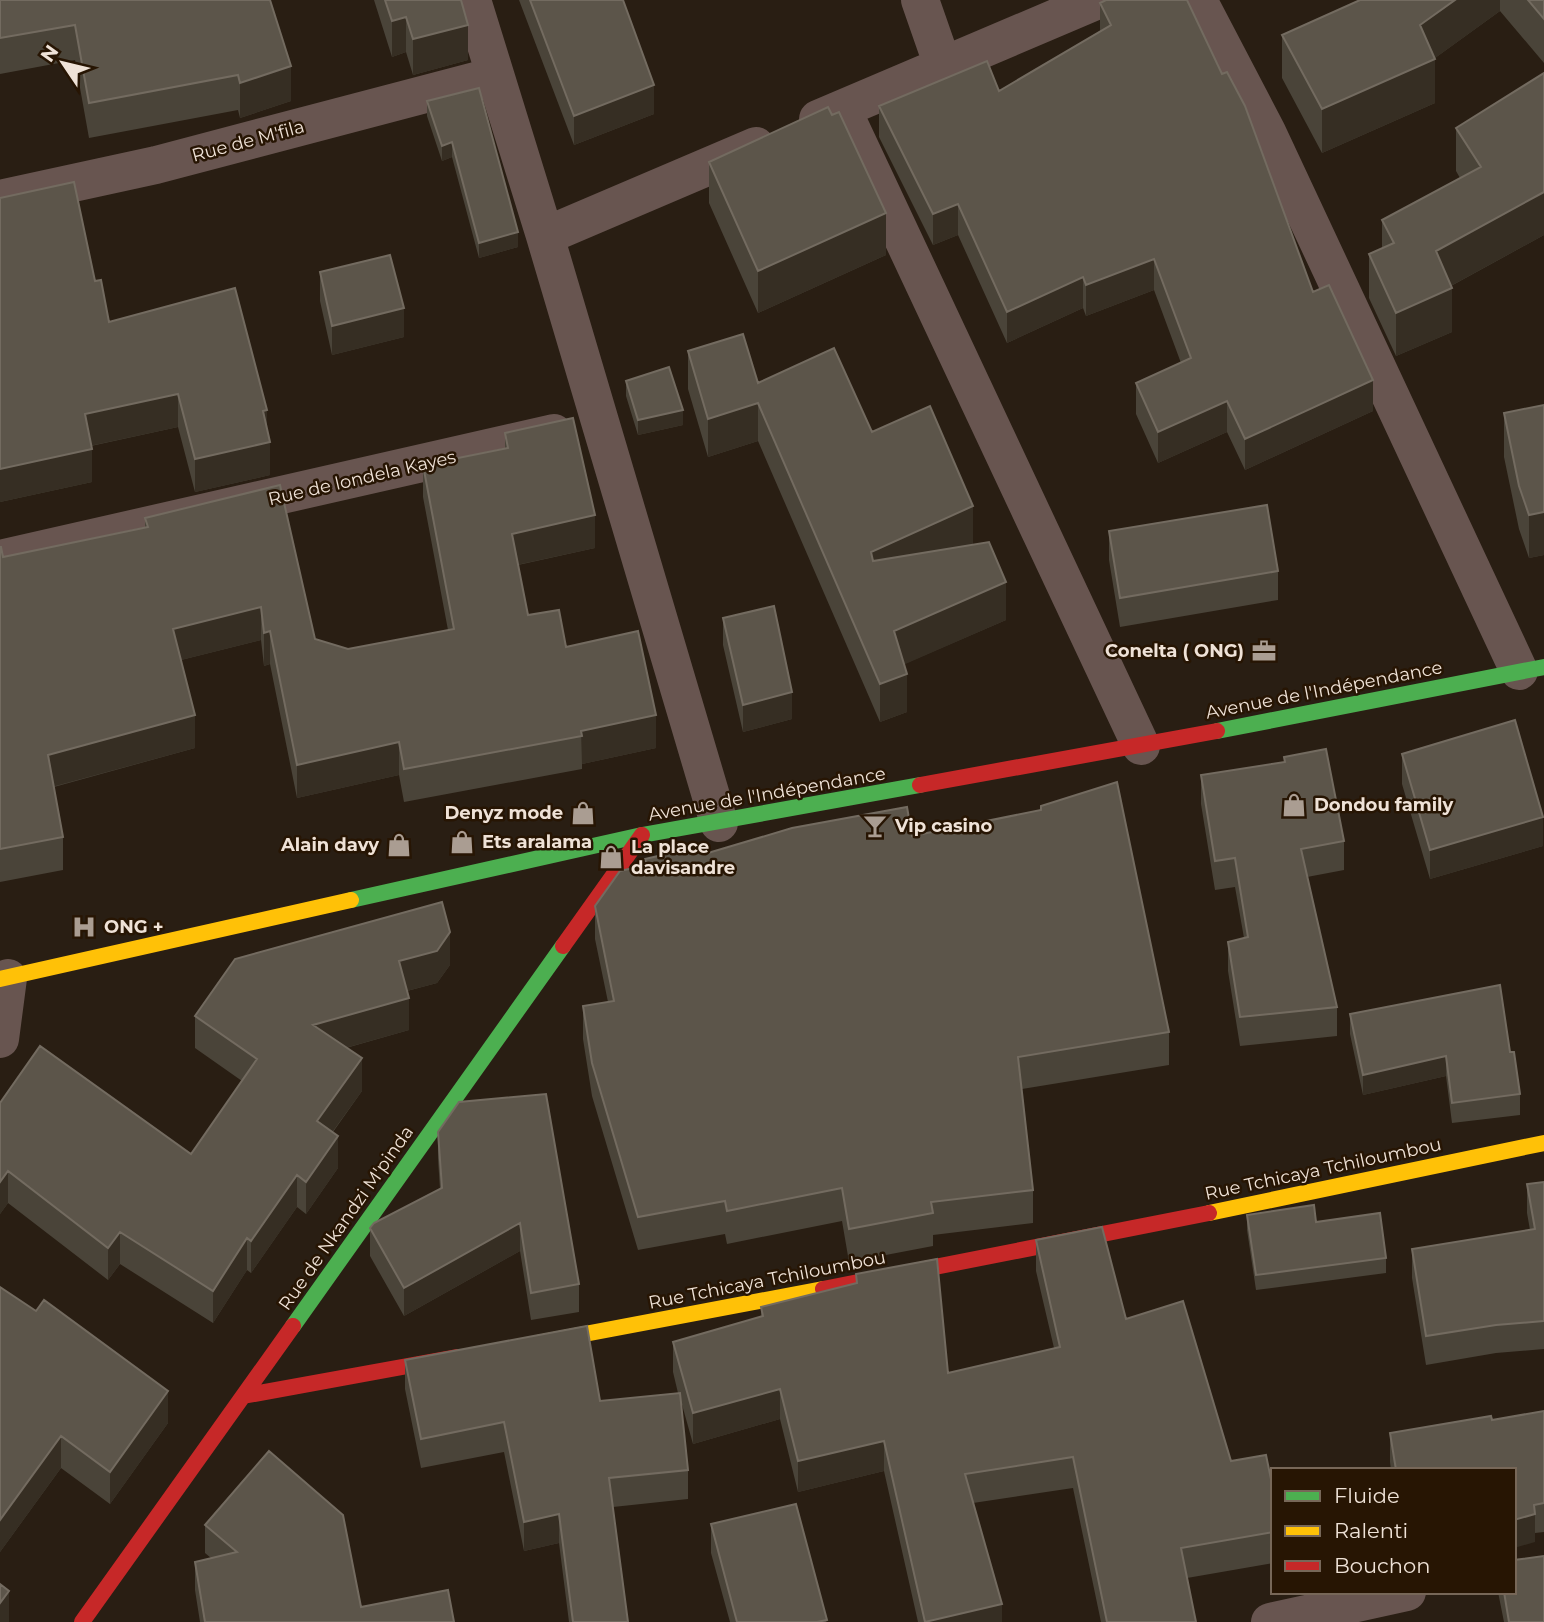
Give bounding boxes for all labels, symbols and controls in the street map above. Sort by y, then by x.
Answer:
north arrow [28,28,98,98]
text: N [36,41,63,66]
street label: Rue de M'fila [189,115,307,167]
street label: Rue de londela Kayes [266,446,458,510]
office icon: Conelta ( ONG) [1250,637,1278,665]
place label: Conelta ( ONG) [1105,640,1244,662]
street label: Avenue de l'Indépendance [1204,656,1444,724]
street label: Avenue de l'Indépendance [647,762,888,826]
shop icon: Dondou family [1280,791,1308,819]
place label: Dondou family [1314,794,1453,816]
shop icon: Denyz mode [569,799,597,827]
place label: Denyz mode [444,802,563,824]
bar icon: Vip casino [861,812,889,840]
place label: Vip casino [894,815,992,837]
shop icon: Ets aralama [448,828,476,856]
shop icon: Alain davy [385,831,413,859]
place label: Ets aralama [482,831,592,853]
place label: Alain davy [280,834,379,856]
place label: La place davisandre [631,836,735,879]
shop icon: La place davisandre [597,843,625,871]
hospital icon: ONG + [70,913,98,941]
place label: ONG + [104,916,164,938]
street label: Rue de Nkandzi M'pinda [274,1121,418,1315]
street label: Rue Tchicaya Tchiloumbou [1203,1133,1443,1205]
street label: Rue Tchicaya Tchiloumbou [646,1246,888,1314]
legend [1271,1468,1516,1594]
text: Fluide [1334,1483,1400,1508]
text: Ralenti [1334,1518,1408,1543]
text: Bouchon [1334,1553,1430,1578]

